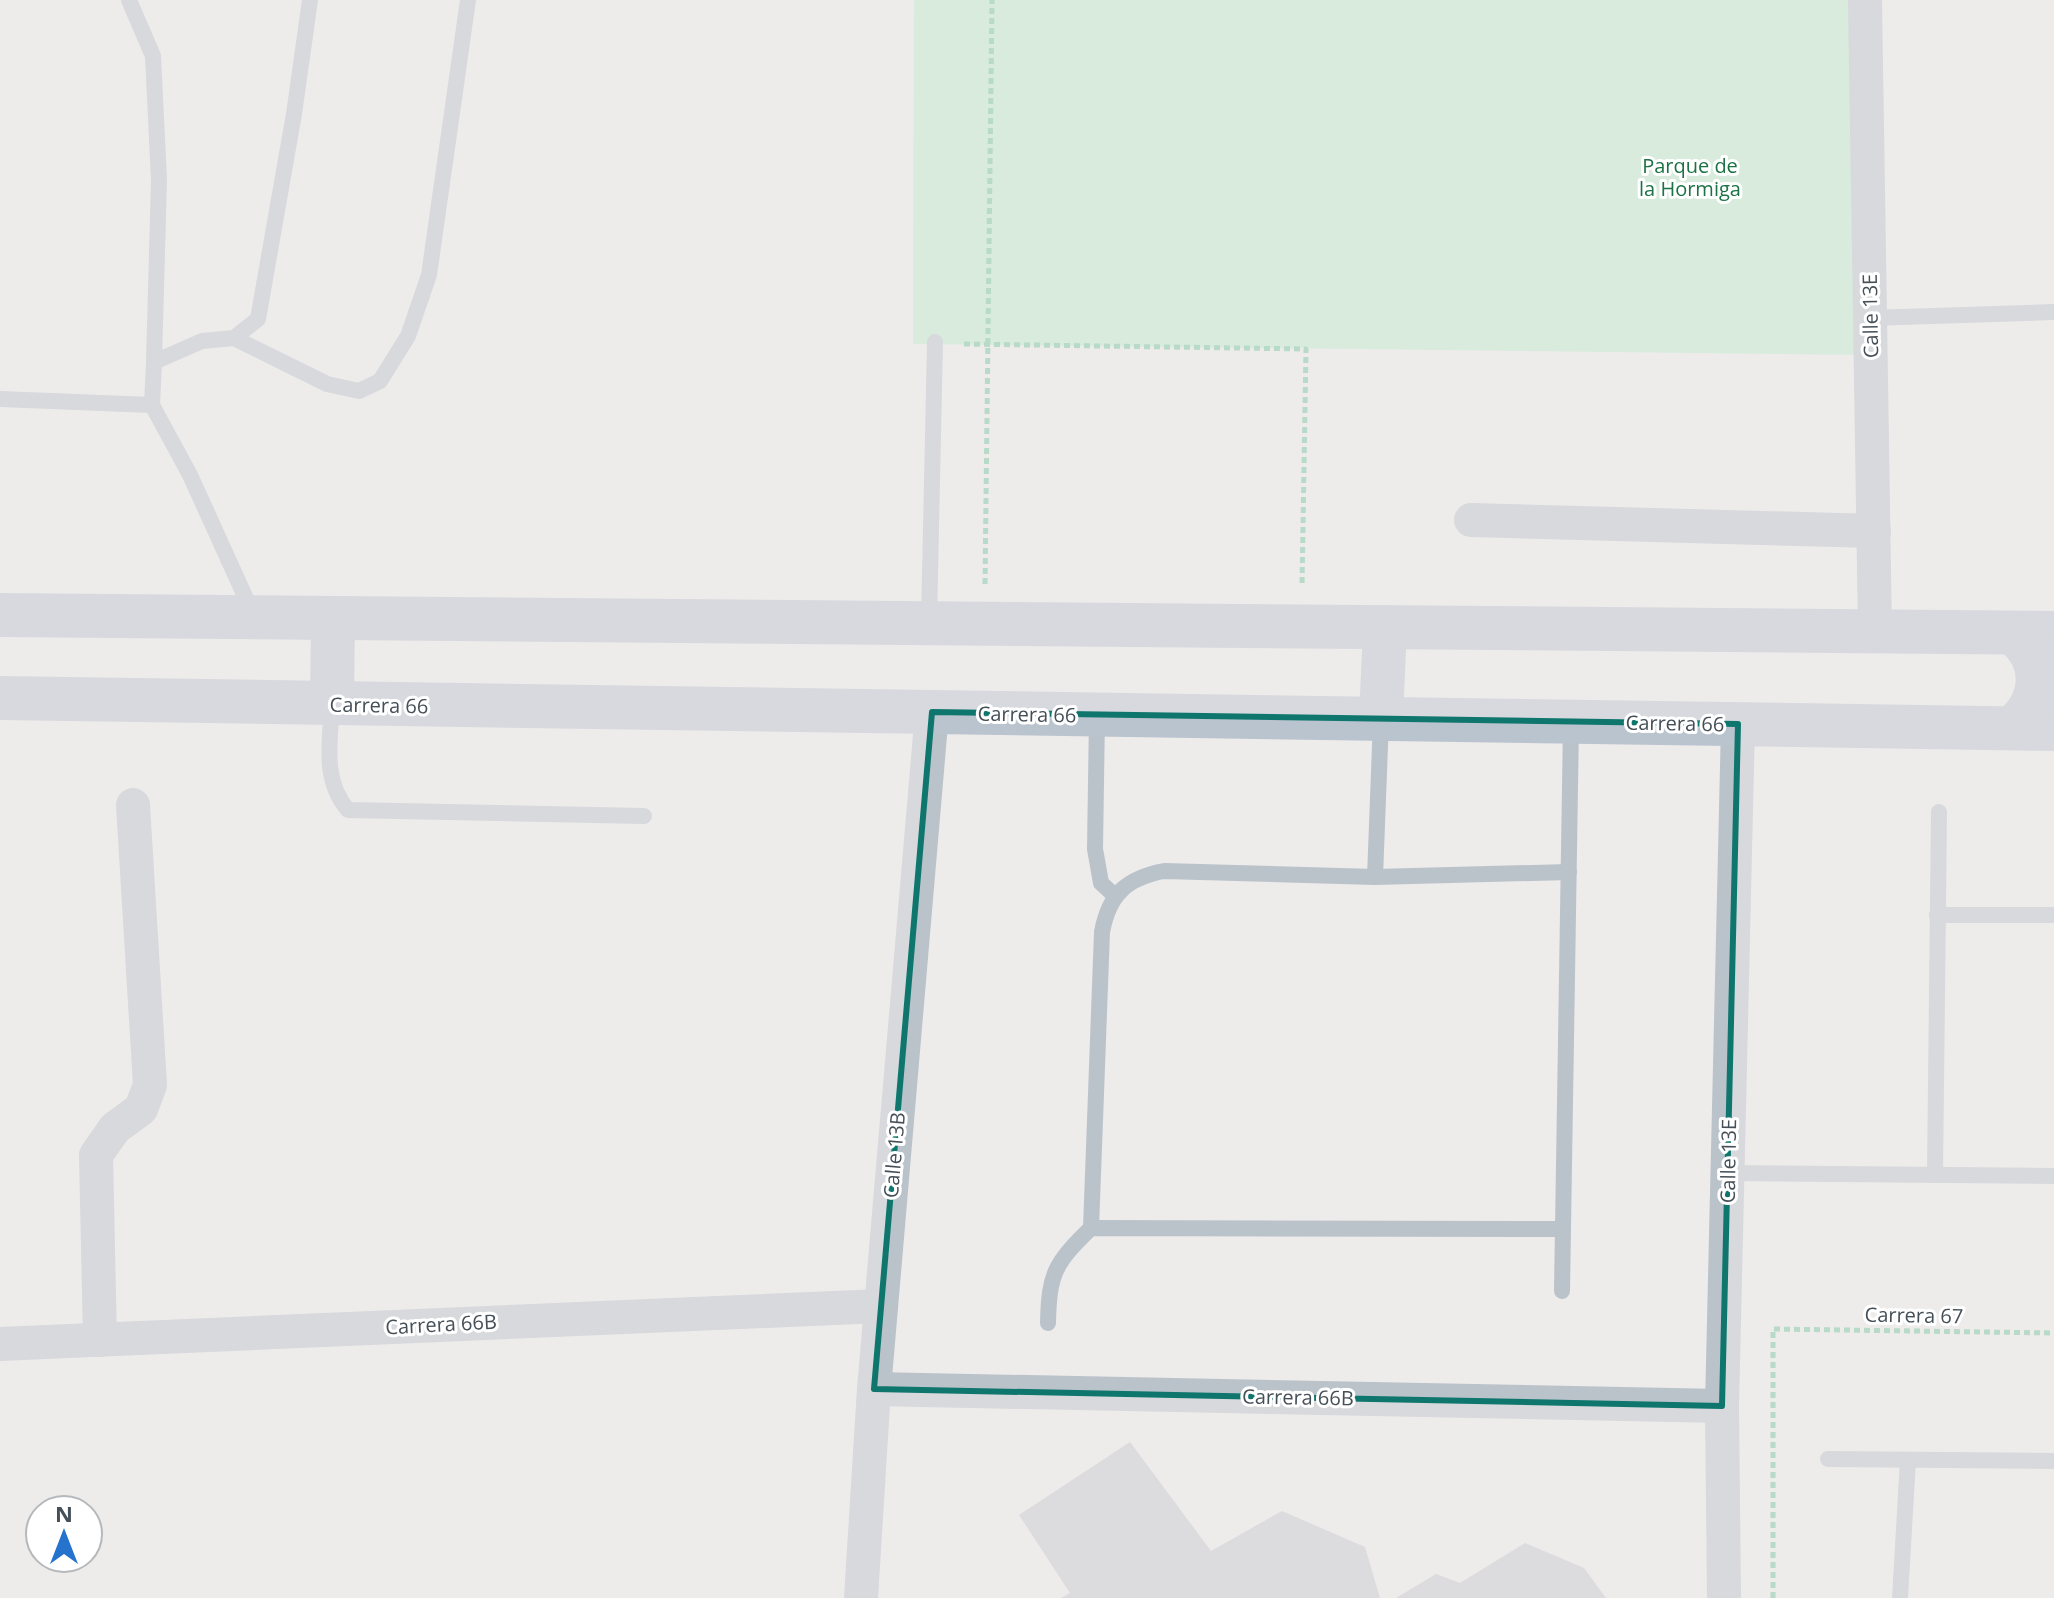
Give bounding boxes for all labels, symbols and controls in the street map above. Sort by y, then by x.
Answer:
park label: Parque de la Hormiga [1639,152,1741,202]
street label: Calle 13E [1856,274,1884,358]
street label: Carrera 66 [329,691,429,719]
street label: Carrera 66 [977,700,1077,728]
street label: Carrera 66 [1625,709,1725,737]
street label: Calle 13B [877,1111,911,1199]
street label: Calle 13E [1714,1119,1742,1203]
street label: Carrera 67 [1864,1301,1964,1329]
street label: Carrera 66B [385,1308,497,1340]
street label: Carrera 66B [1242,1383,1354,1411]
north arrow [24,1494,104,1574]
text: N [55,1498,73,1528]

